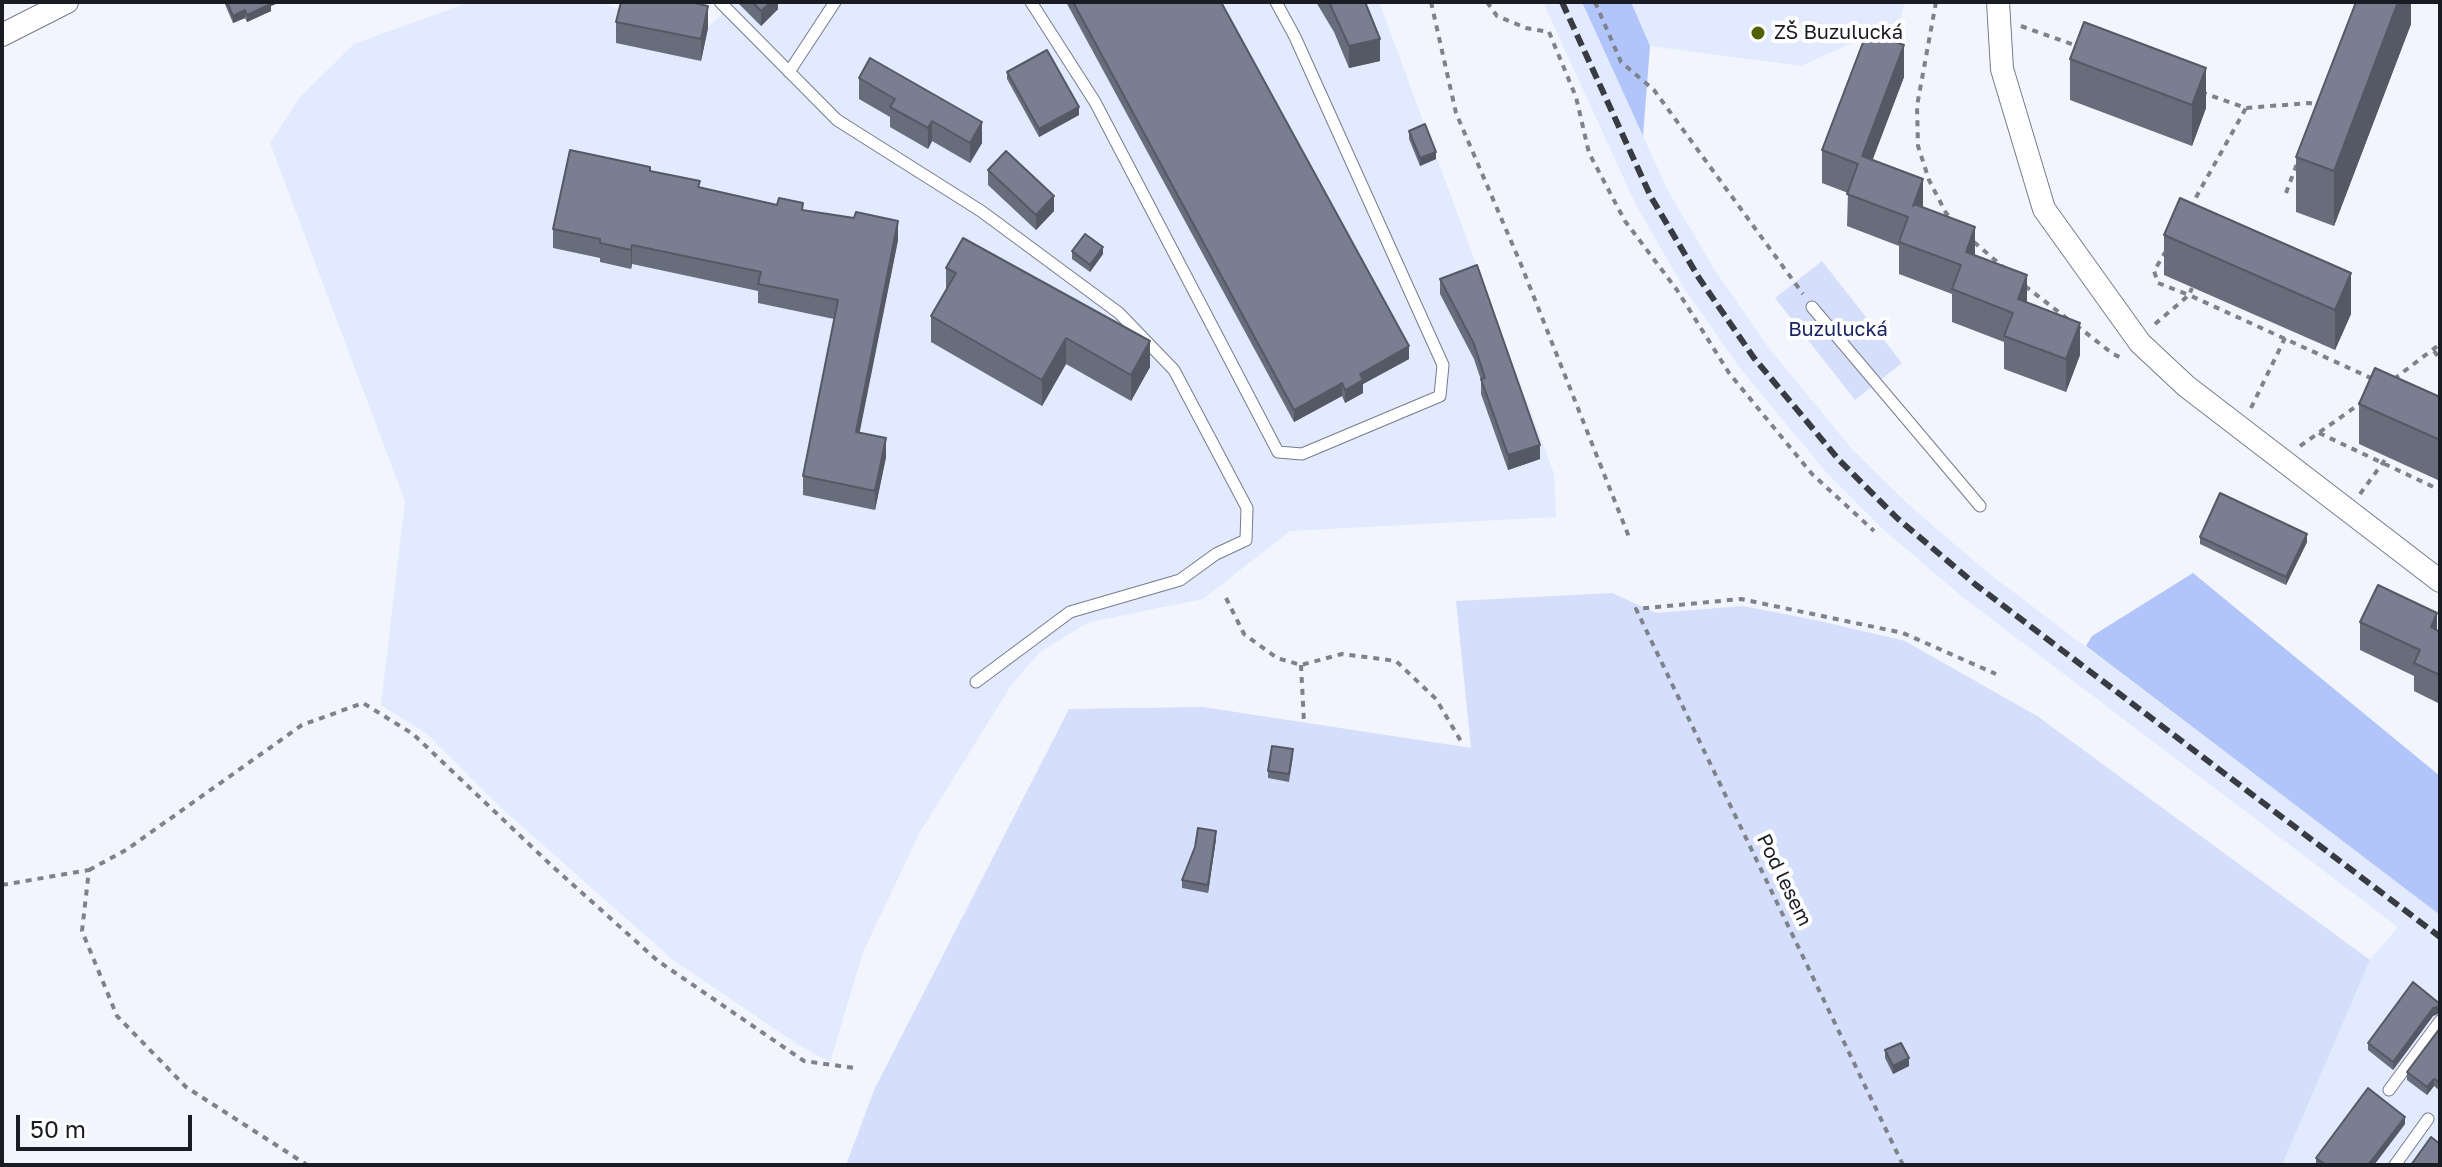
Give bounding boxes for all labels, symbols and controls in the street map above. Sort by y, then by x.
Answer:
place label: ZŠ Buzulucká [1774,21,1903,45]
marker: ZŠ Buzulucká [1749,24,1767,42]
park label: Buzulucká [1788,318,1888,342]
street label: Pod lesem [1751,830,1817,930]
scale bar [20,1099,196,1149]
text: 50 m [30,1114,86,1143]

